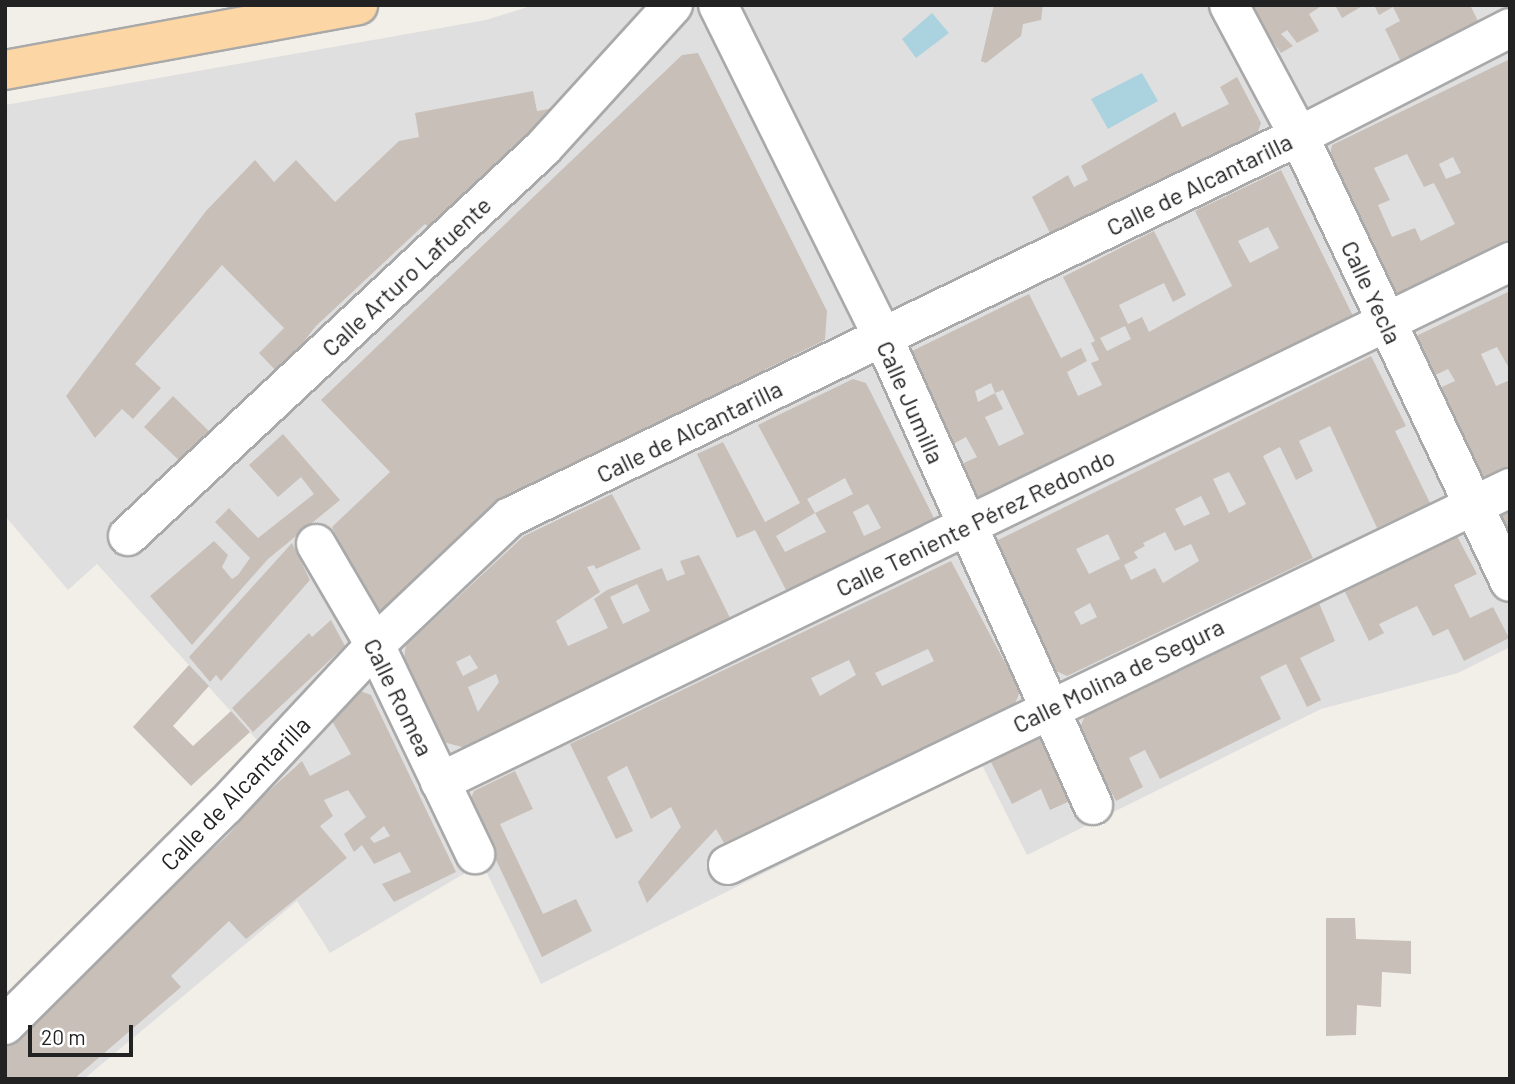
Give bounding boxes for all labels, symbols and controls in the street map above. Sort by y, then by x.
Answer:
street label: Calle de Alcantarilla [1101,127,1297,241]
street label: Calle Arturo Lafuente [315,190,497,362]
street label: Calle Yecla [1336,236,1408,348]
street label: Calle Jumilla [871,336,951,468]
street label: Calle de Alcantarilla [591,374,787,488]
street label: Calle Teniente Pérez Redondo [831,442,1119,602]
street label: Calle Molina de Segura [1008,611,1228,739]
street label: Calle Romea [358,633,440,761]
street label: Calle de Alcantarilla [154,710,316,876]
scale bar [32,1010,136,1054]
text: 20 m [41,1024,86,1049]

